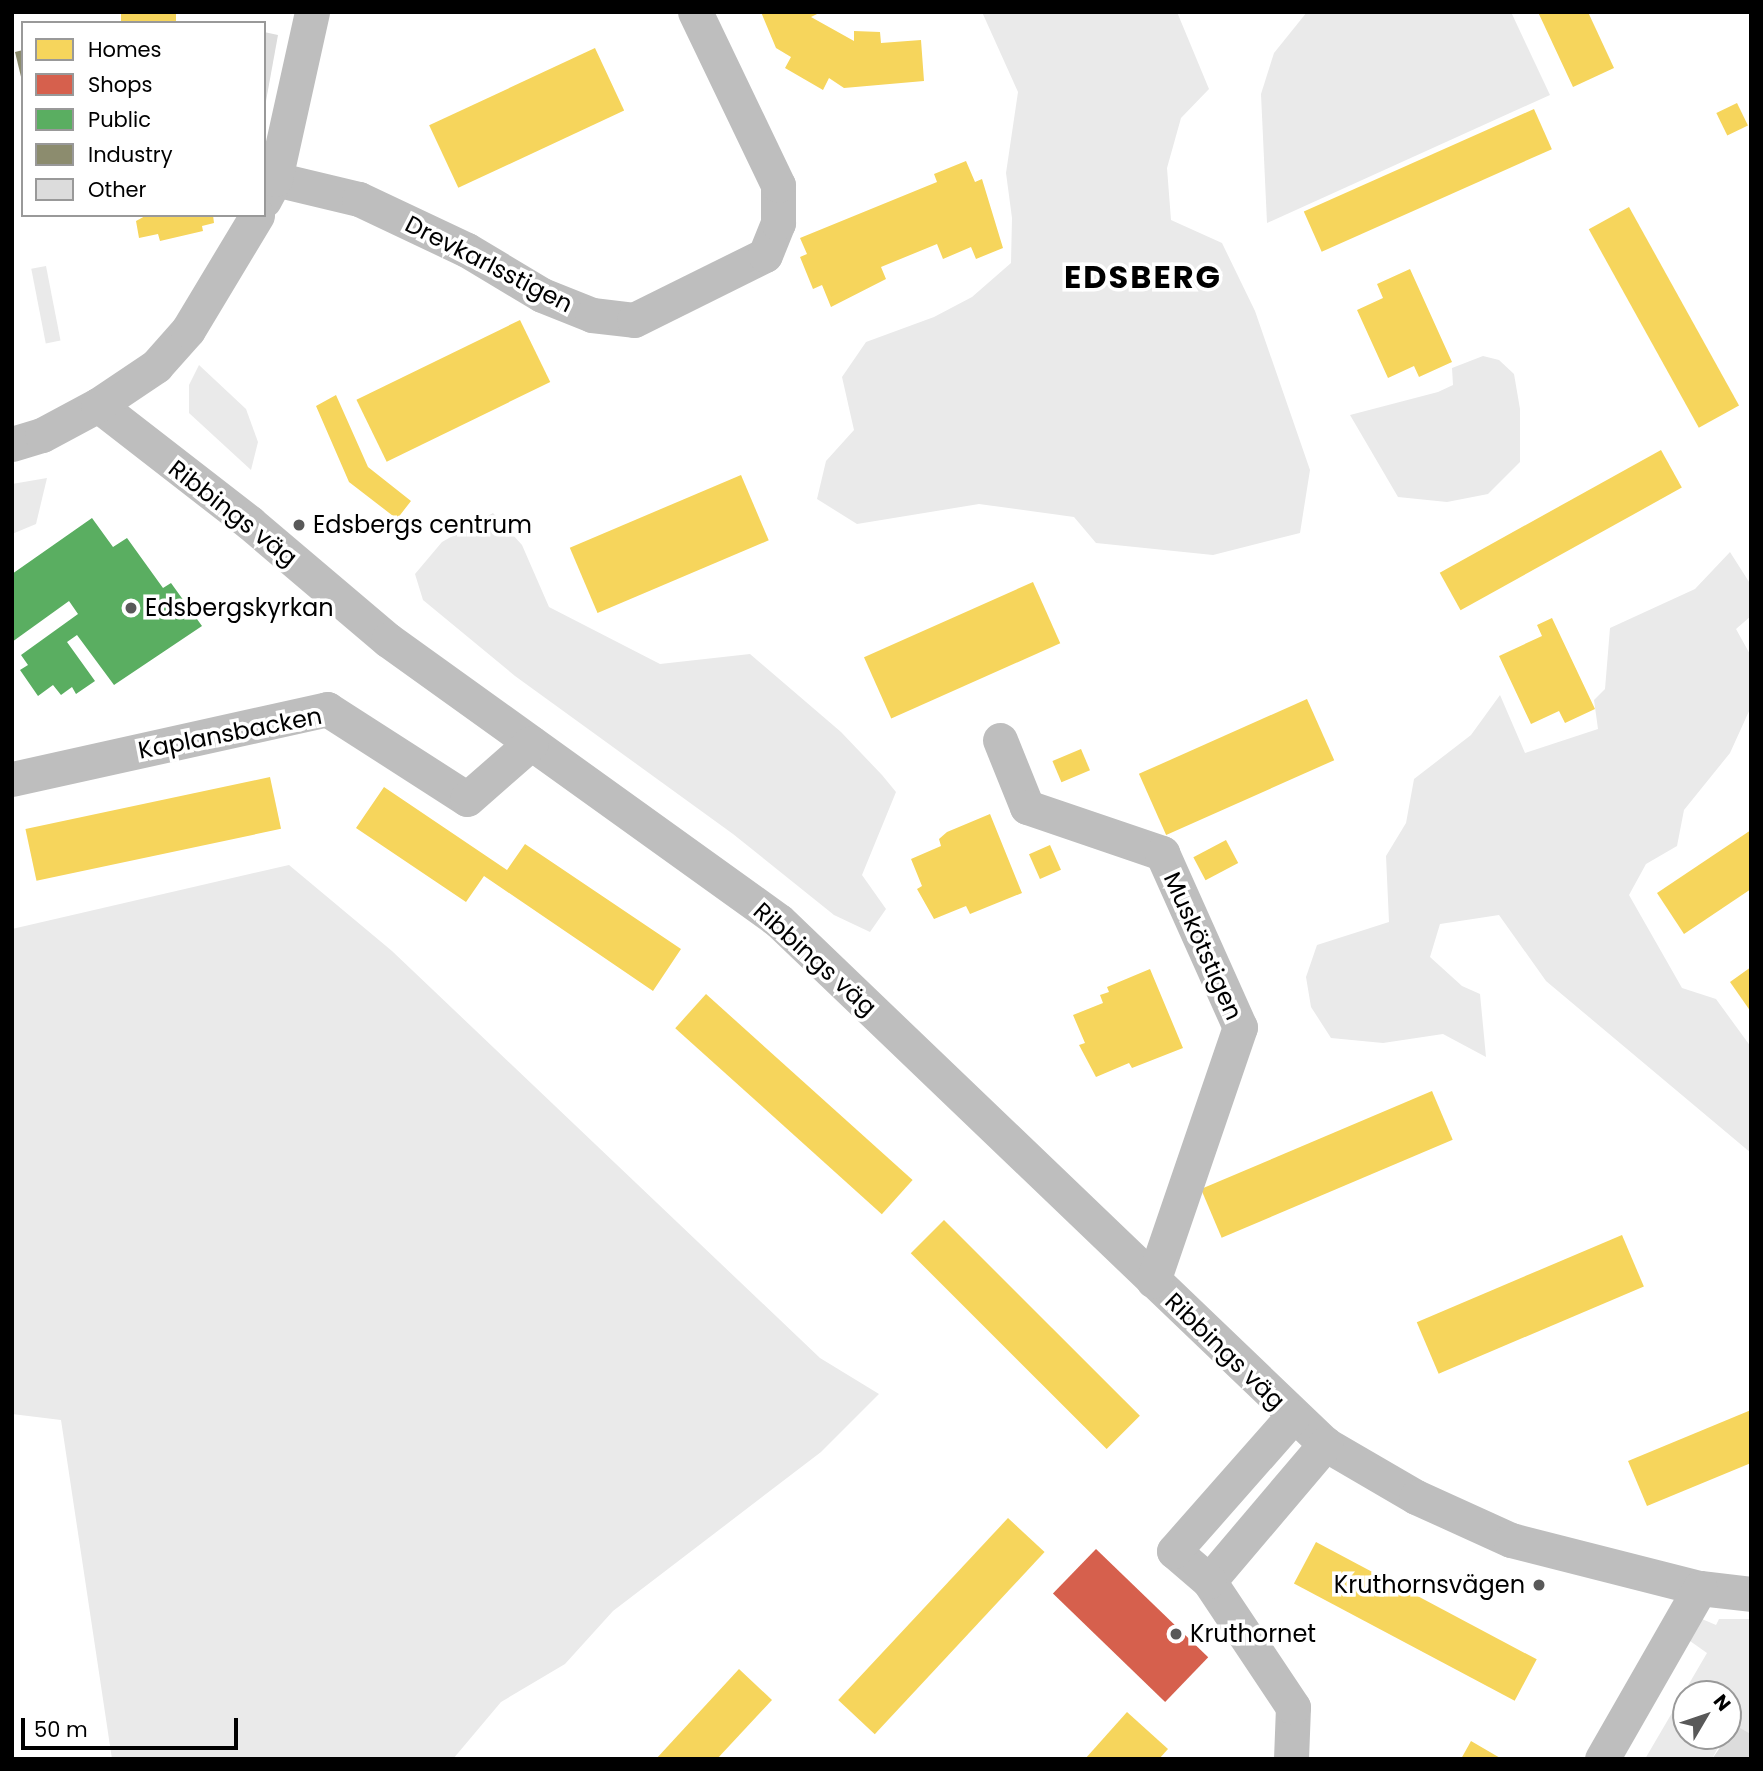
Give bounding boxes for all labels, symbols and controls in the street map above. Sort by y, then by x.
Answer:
legend [21,21,266,217]
text: Homes [88,35,162,64]
text: Shops [88,70,152,99]
text: Public [88,105,151,134]
text: Industry [88,140,173,169]
text: Other [88,175,146,204]
street label: Drevkarlsstigen [401,209,577,319]
district label: EDSBERG [1065,258,1221,296]
street label: Ribbings väg [163,454,303,572]
place label: Edsbergs centrum [313,511,532,539]
marker: Edsbergs centrum [291,517,307,533]
place label: Edsbergskyrkan [145,594,334,622]
marker: Edsbergskyrkan [123,600,139,616]
street label: Kaplansbacken [136,701,324,765]
street label: Muskötstigen [1158,868,1248,1024]
street label: Ribbings väg [748,896,882,1022]
street label: Ribbings väg [1159,1287,1291,1415]
place label: Kruthornsvägen [1334,1571,1525,1599]
marker: Kruthornsvägen [1531,1577,1547,1593]
place label: Kruthornet [1190,1620,1316,1648]
marker: Kruthornet [1168,1626,1184,1642]
north arrow [1672,1680,1742,1750]
text: N [1707,1689,1737,1717]
scale bar [24,1704,242,1748]
text: 50 m [34,1715,88,1744]

